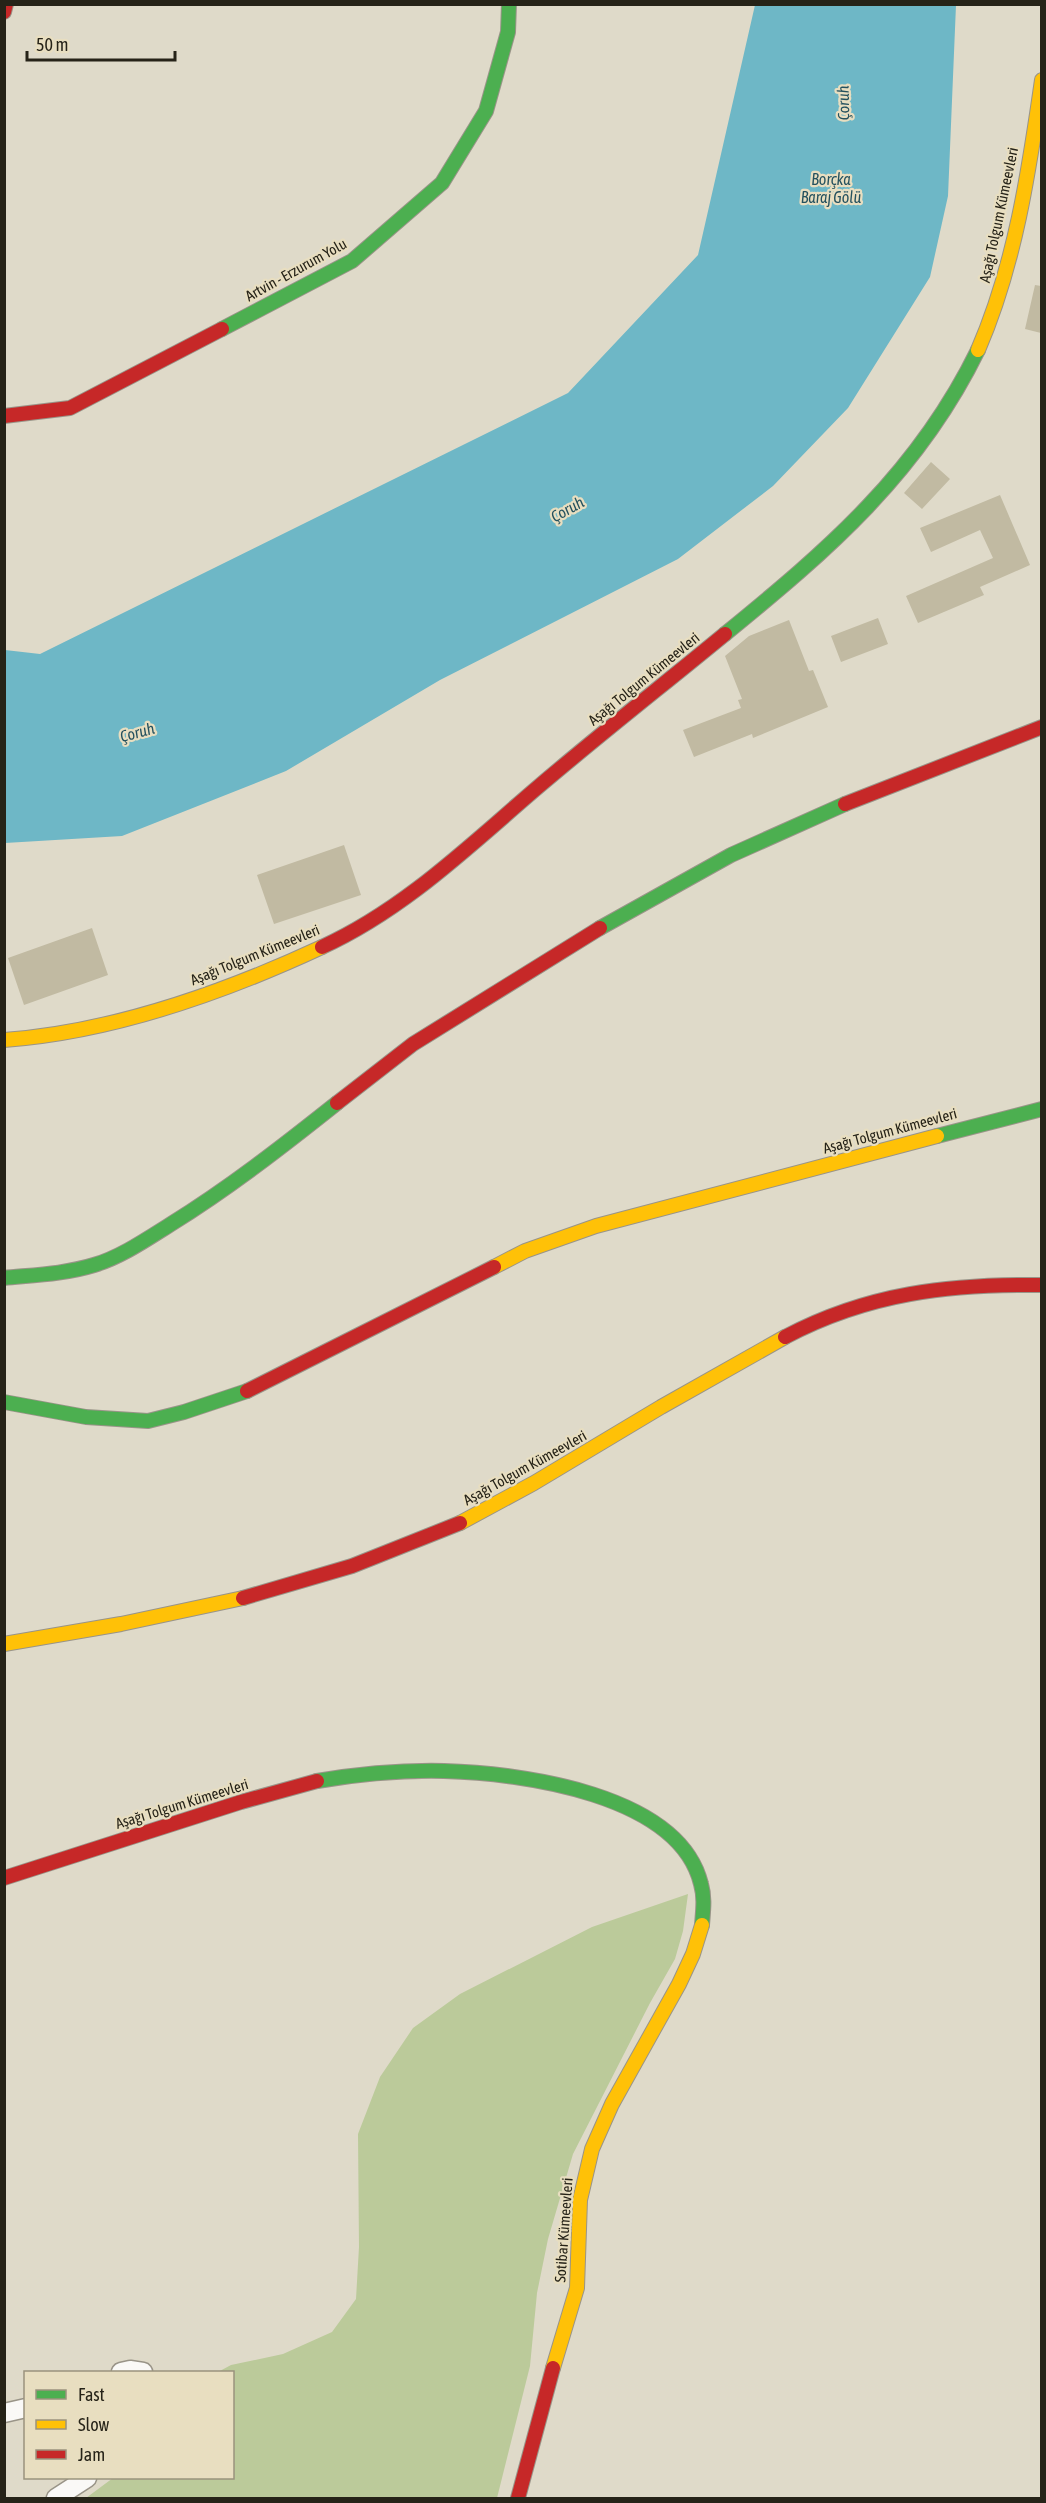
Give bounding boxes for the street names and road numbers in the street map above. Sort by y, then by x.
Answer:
street label: Aşağı Tolgum Kümeevleri [976,146,1021,284]
street label: Artvin - Erzurum Yolu [242,235,349,304]
street label: Aşağı Tolgum Kümeevleri [585,629,703,729]
street label: Aşağı Tolgum Kümeevleri [188,921,322,988]
street label: Aşağı Tolgum Kümeevleri [821,1104,959,1157]
street label: Aşağı Tolgum Kümeevleri [460,1427,589,1508]
street label: Aşağı Tolgum Kümeevleri [113,1775,250,1832]
street label: Sotibar Kümeevleri [551,2177,576,2283]

